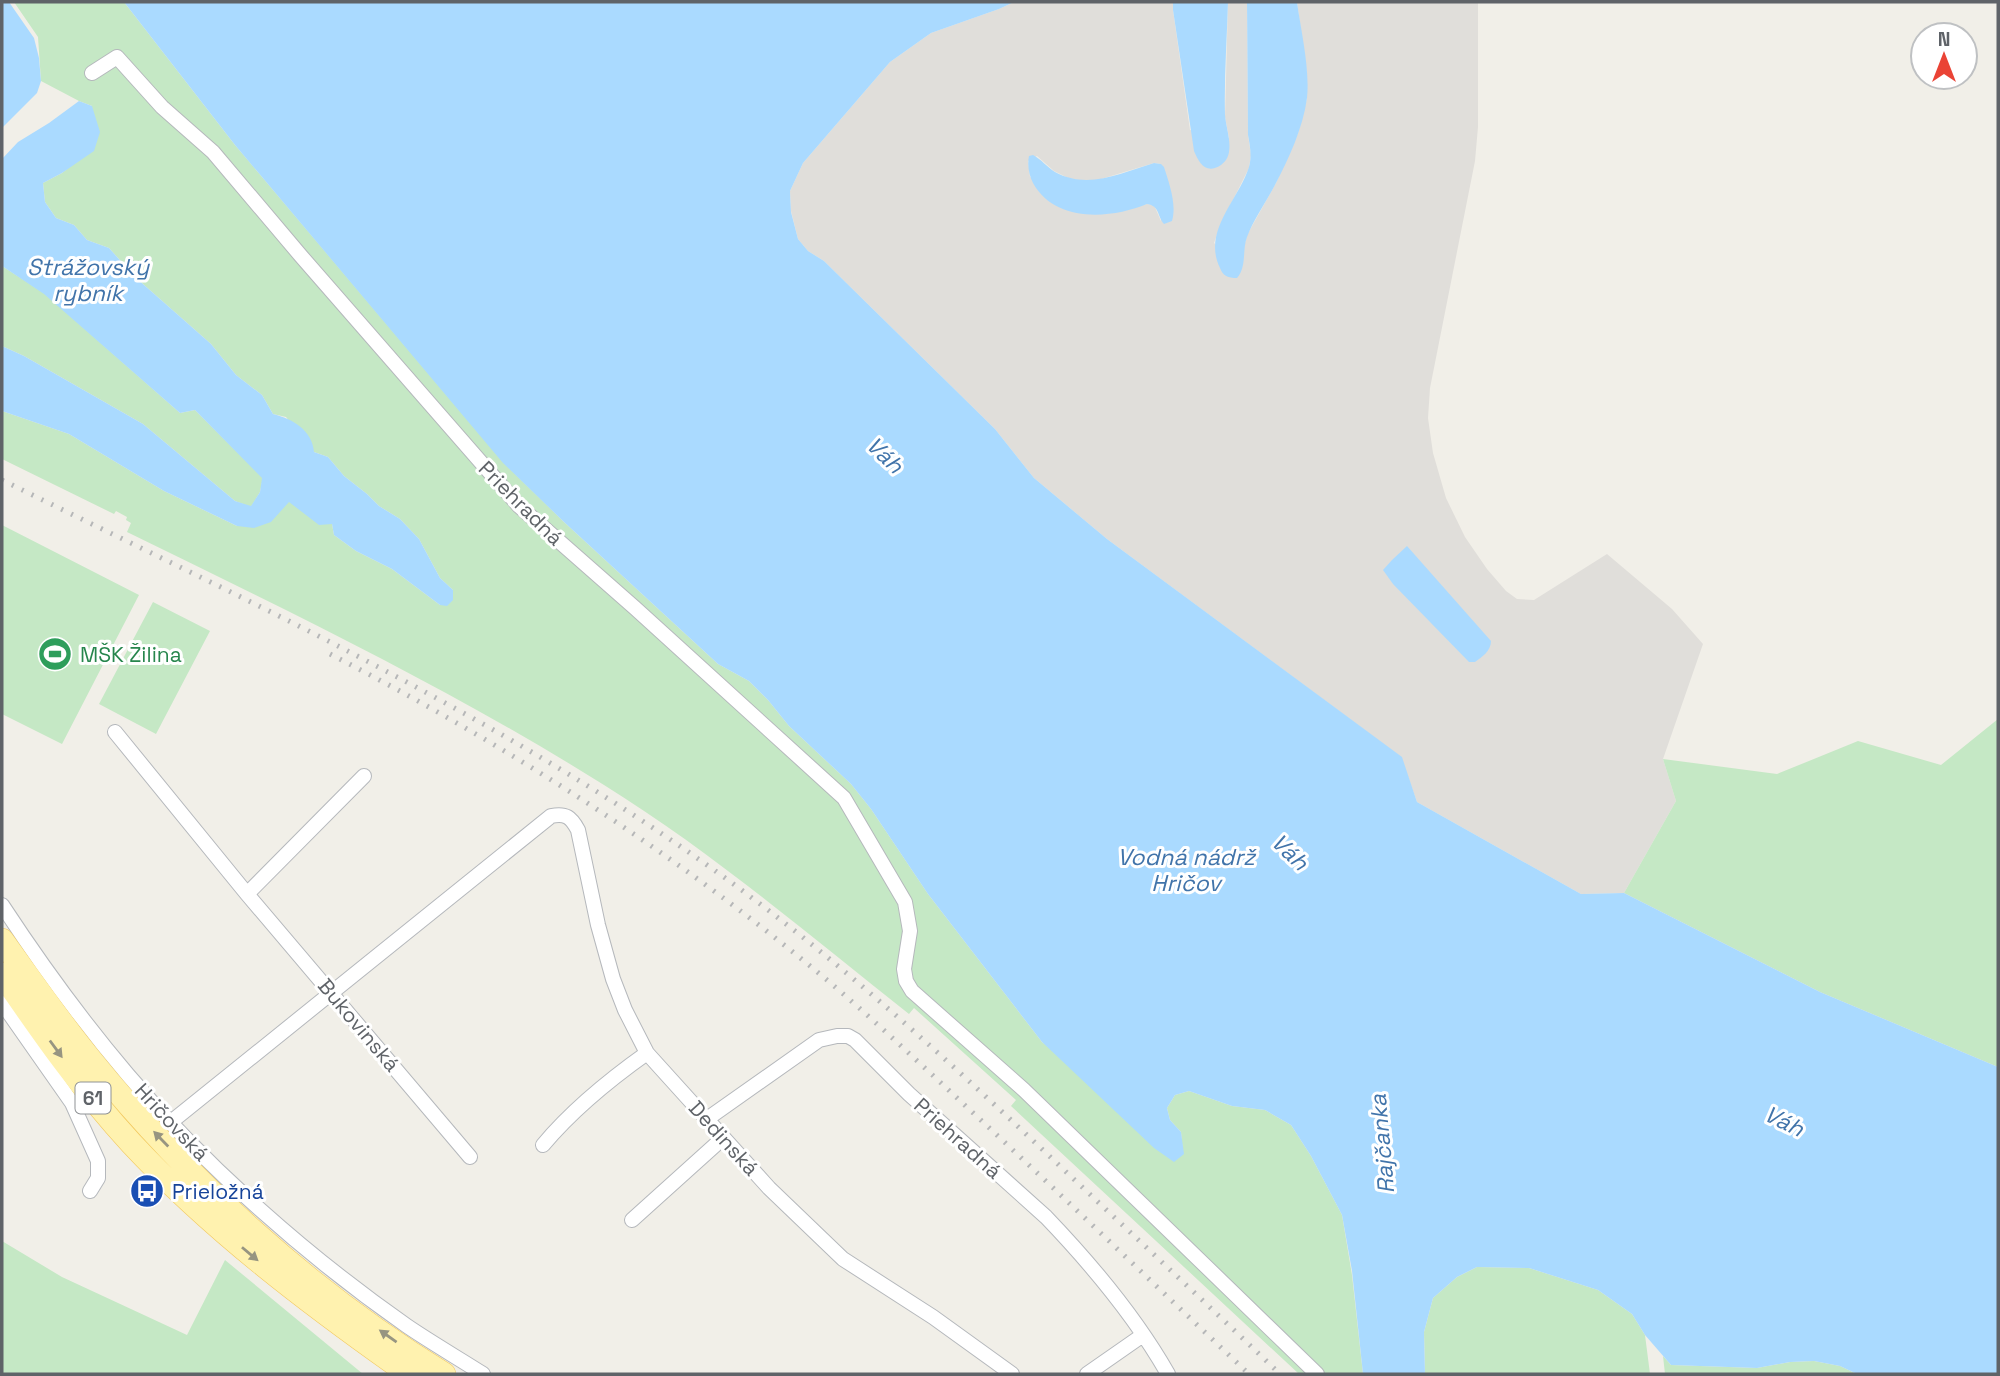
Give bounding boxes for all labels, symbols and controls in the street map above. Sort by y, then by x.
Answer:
north arrow [1909,21,1979,91]
text: N [1938,27,1950,52]
water label: Strážovský rybník [27,252,150,308]
water label: Váh [860,430,911,481]
street label: Priehradná [473,455,569,551]
sports icon: MŠK Žilina [36,635,74,673]
place label: MŠK Žilina [80,641,182,668]
water label: Váh [1265,827,1316,878]
water label: Vodná nádrž Hričov [1117,842,1257,898]
street label: Bukovinská [312,973,406,1077]
one-way arrow [49,1040,63,1058]
street label: Hričovská [129,1077,215,1167]
road number: 61 [76,1082,110,1114]
street label: Priehradná [909,1092,1007,1184]
water label: Rajčanka [1363,1092,1401,1195]
street label: Dedinská [683,1095,765,1181]
water label: Váh [1759,1099,1810,1144]
one-way arrow [152,1131,169,1148]
bus stop icon: Prieložná [128,1172,166,1210]
place label: Prieložná [172,1178,264,1205]
one-way arrow [242,1246,259,1261]
one-way arrow [379,1329,397,1343]

